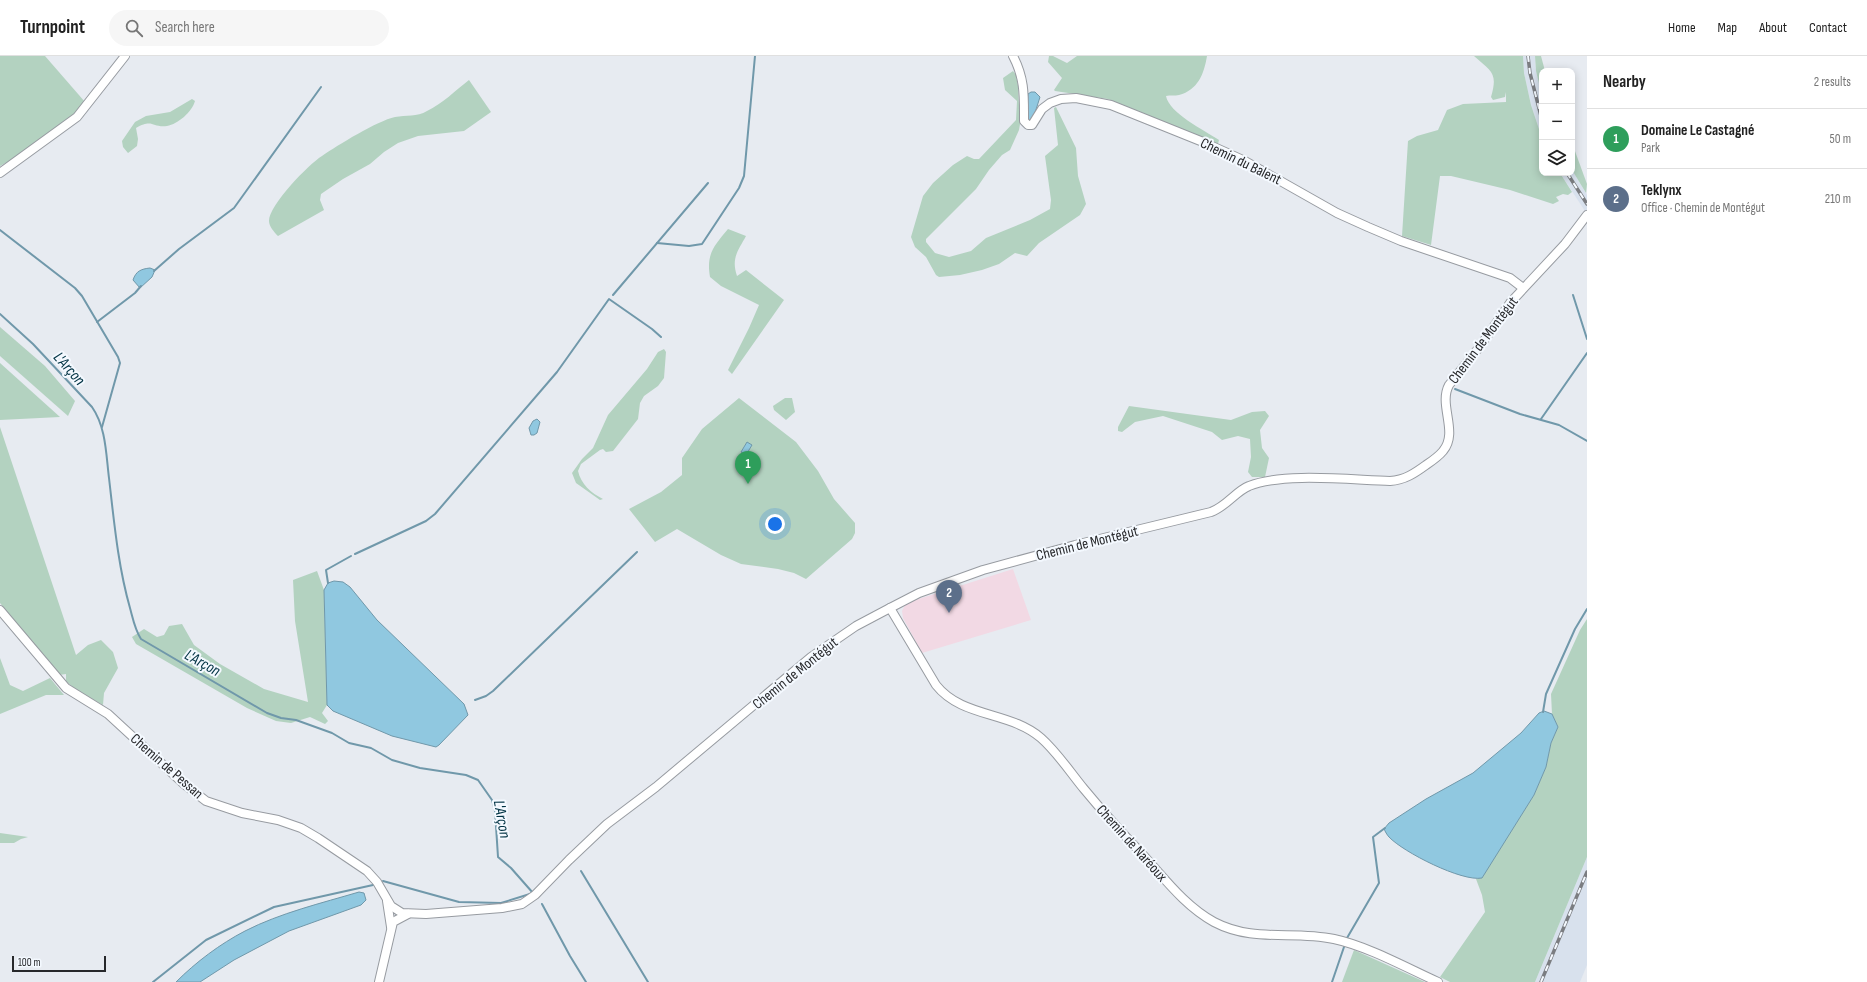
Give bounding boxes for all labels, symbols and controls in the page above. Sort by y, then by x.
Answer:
search box [109,10,389,46]
text: Turnpoint [20,16,85,39]
icon: search [123,17,145,39]
text: Search here [155,18,215,37]
text: Home [1668,19,1696,36]
text: Map [1718,19,1737,36]
text: About [1759,19,1787,36]
text: Contact [1809,19,1847,36]
map controls [1539,68,1575,176]
button: + [1539,68,1575,104]
text: Nearby [1603,72,1646,92]
text: 2 results [1814,74,1851,90]
button: − [1539,104,1575,140]
text: Domaine Le Castagné [1641,121,1754,140]
text: 1 [1613,131,1619,147]
text: 50 m [1830,131,1851,147]
street label: Chemin du Balent [1197,134,1285,190]
button: layers [1539,140,1575,176]
text: Park [1641,140,1660,156]
text: Teklynx [1641,181,1682,200]
text: 2 [1613,191,1619,207]
text: 210 m [1825,191,1851,207]
text: Office · Chemin de Montégut [1641,200,1765,216]
street label: Chemin de Montégut [1444,292,1523,388]
water label: L'Arçon [49,348,89,390]
pin: 1 [735,451,761,484]
your location [765,514,785,534]
street label: Chemin de Montégut [1034,522,1141,565]
pin: 2 [936,580,962,613]
street label: Chemin de Montégut [749,633,842,714]
water label: L'Arçon [181,646,224,681]
street label: Chemin de Pessan [126,729,207,803]
water label: L'Arçon [489,799,514,840]
street label: Chemin de Naréoux [1092,801,1171,886]
scale bar [12,954,106,973]
text: 100 m [18,956,40,969]

